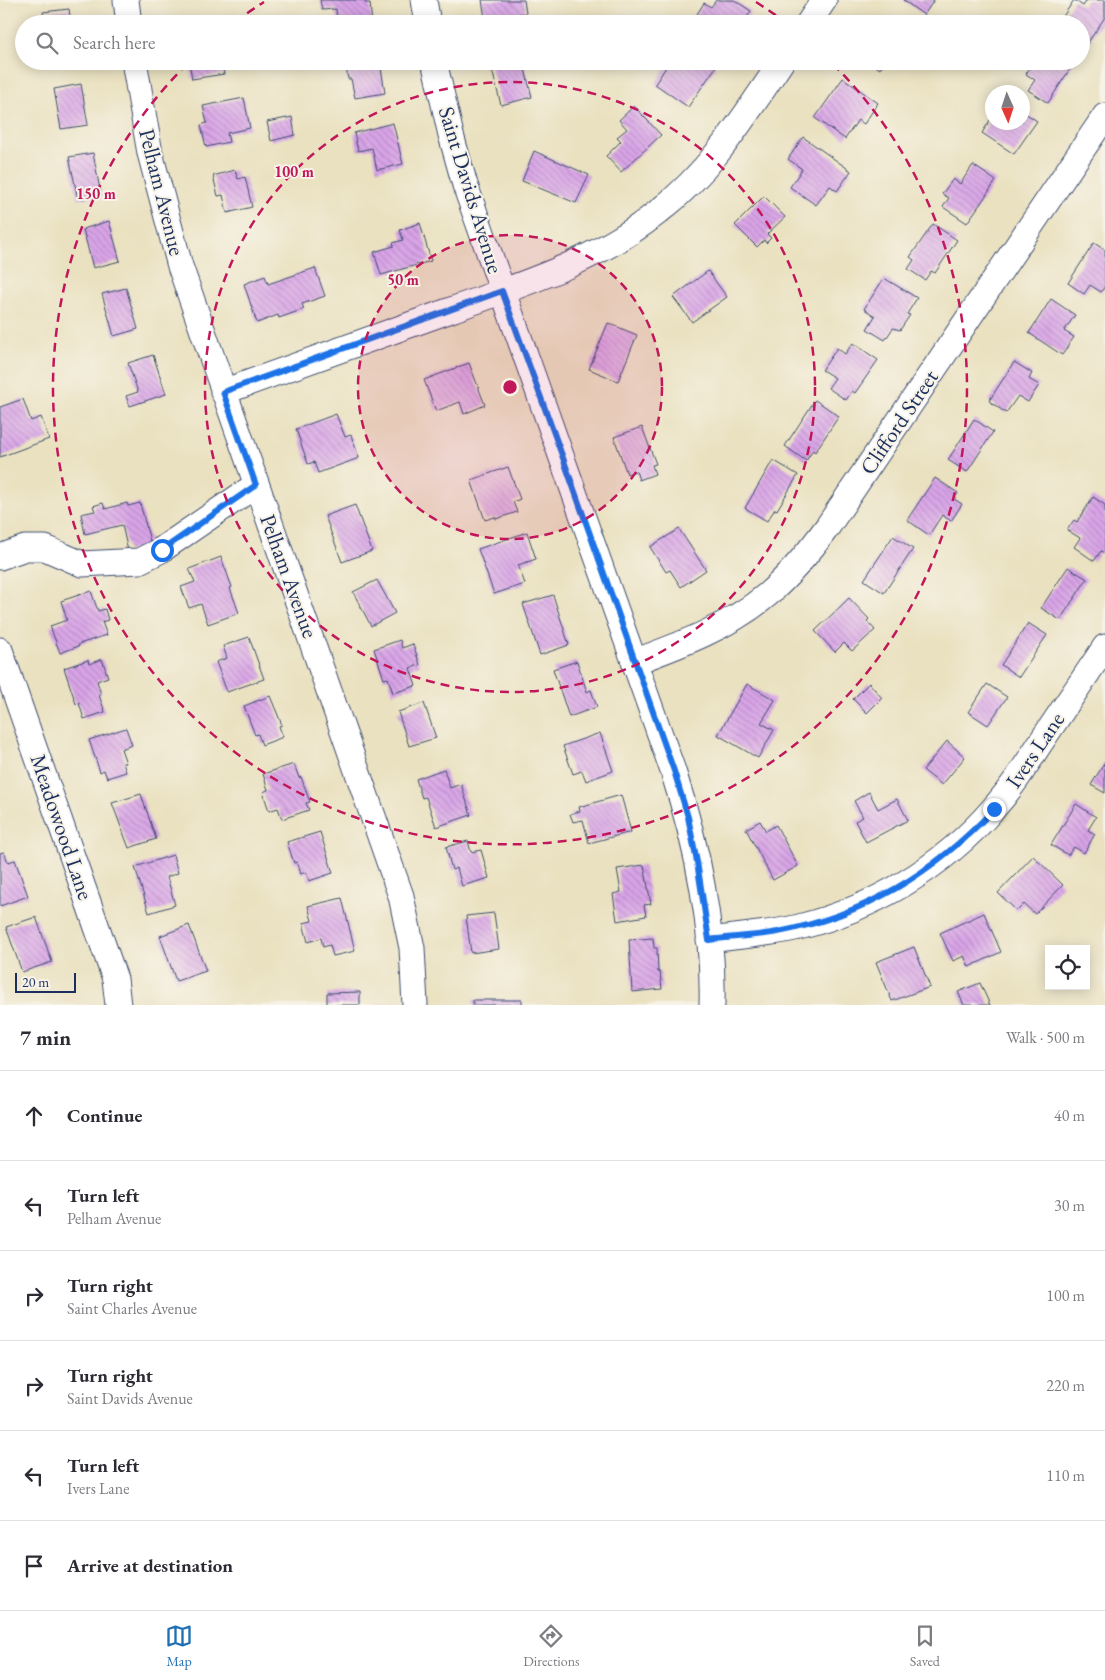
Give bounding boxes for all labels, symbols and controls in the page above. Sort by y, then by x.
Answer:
search box [15,15,1090,70]
icon: search [33,29,61,57]
text: Search here [73,30,155,55]
north arrow [985,85,1030,130]
street label: Saint Davids Avenue [432,103,510,277]
street label: Pelham Avenue [132,126,192,259]
text: 100 m [274,162,314,181]
text: 150 m [76,184,116,203]
text: 50 m [387,270,419,289]
street label: Clifford Street [853,364,945,480]
centre of rings [501,378,519,396]
street label: Pelham Avenue [253,510,325,642]
route start [151,539,174,562]
street label: Ivers Lane [999,706,1071,794]
street label: Meadowood Lane [24,750,101,904]
route end [983,798,1006,821]
map controls [1045,945,1090,990]
button: locate [1045,945,1090,990]
scale bar [15,970,76,993]
text: 20 m [22,973,49,991]
text: 7 min [20,1024,71,1051]
text: Walk · 500 m [1006,1027,1085,1048]
icon: ahead [20,1102,48,1130]
text: Continue [67,1103,142,1128]
text: 40 m [1054,1105,1085,1126]
text: Turn left [67,1183,139,1208]
icon: left [20,1192,48,1220]
text: 30 m [1054,1195,1085,1216]
text: Pelham Avenue [67,1208,161,1229]
text: Turn right [67,1273,153,1298]
icon: right [20,1282,48,1310]
text: 100 m [1046,1285,1085,1306]
text: Saint Charles Avenue [67,1298,197,1319]
text: Turn right [67,1363,153,1388]
icon: right [20,1372,48,1400]
text: 220 m [1046,1375,1085,1396]
text: Saint Davids Avenue [67,1388,193,1409]
text: Turn left [67,1453,139,1478]
icon: left [20,1462,48,1490]
text: 110 m [1046,1465,1085,1486]
text: Ivers Lane [67,1478,129,1499]
icon: arrive [20,1552,48,1580]
text: Arrive at destination [67,1553,233,1578]
tab: Map [165,1622,193,1670]
tab: Directions [523,1622,580,1670]
tab: Saved [910,1622,940,1670]

